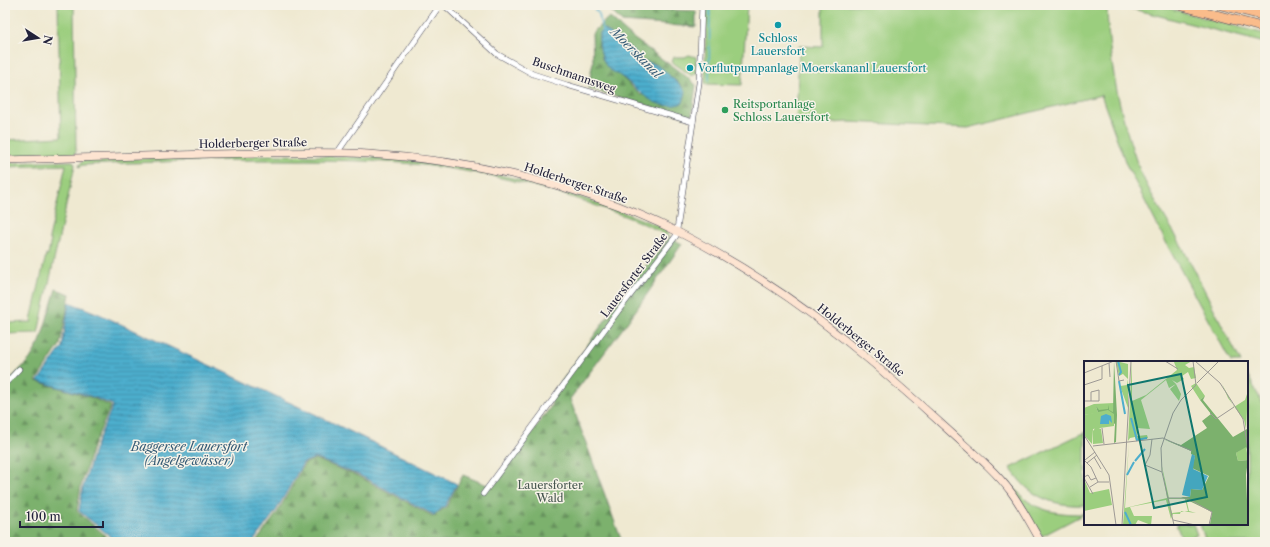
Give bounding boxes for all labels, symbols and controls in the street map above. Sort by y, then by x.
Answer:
north arrow [18,18,58,58]
marker: Schloss Lauersfort [773,20,783,30]
water label: Moerskanal [606,23,666,82]
place label: Schloss Lauersfort [751,31,805,58]
text: N [40,34,56,47]
street label: Buschmannsweg [530,54,618,96]
place label: Vorflutpumpanlage Moerskananl Lauersfort [697,61,927,75]
marker: Vorflutpumpanlage Moerskananl Lauersfort [685,63,695,73]
place label: Reitsportanlage Schloss Lauersfort [733,97,829,124]
marker: Reitsportanlage Schloss Lauersfort [720,105,730,115]
street label: Holderberger Straße [199,135,307,151]
street label: Holderberger Straße [522,160,630,206]
street label: Lauersforter Straße [598,230,670,320]
street label: Holderberger Straße [815,301,907,379]
inset map [1084,361,1248,525]
water label: Baggersee Lauersfort (Angelgewässer) [130,439,248,468]
park label: Lauersforter Wald [517,478,583,505]
scale bar [20,503,103,529]
text: 100 m [26,509,61,524]

